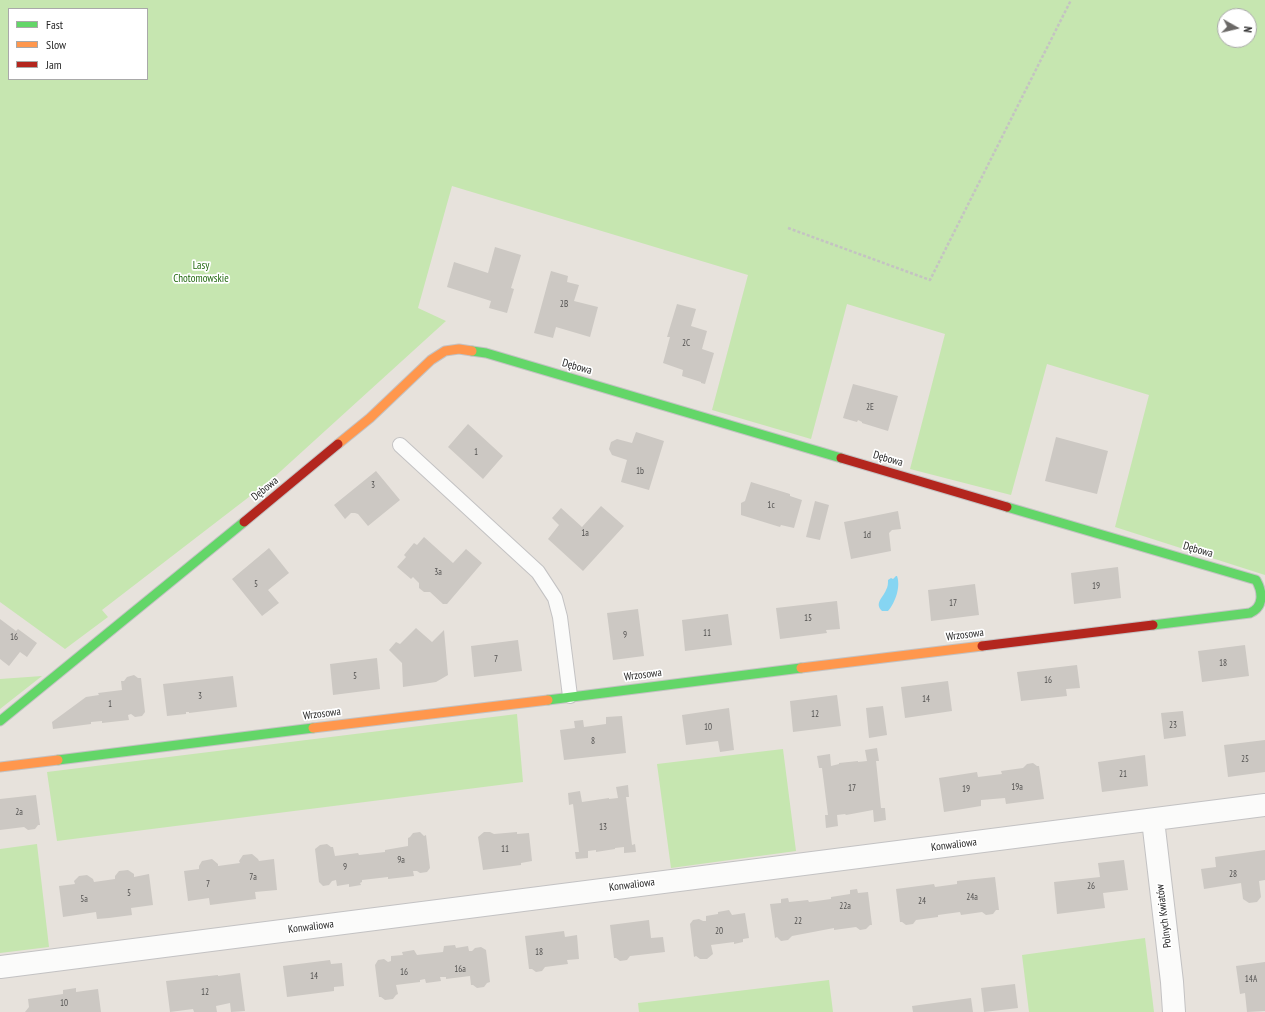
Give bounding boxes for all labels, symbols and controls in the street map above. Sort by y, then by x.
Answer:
legend [8,8,148,80]
north arrow [1217,8,1257,48]
text: Fast [46,17,63,32]
text: N [1241,26,1255,33]
text: Slow [46,37,66,52]
text: Jam [46,57,62,72]
park label: Lasy Chotomowskie [173,259,229,285]
house number: 2B [560,299,568,309]
house number: 2C [682,338,690,348]
street label: Dębowa [560,356,594,378]
house number: 2E [866,402,874,412]
house number: 1 [474,447,478,457]
street label: Dębowa [871,448,905,470]
house number: 1b [636,466,644,476]
street label: Dębowa [249,474,281,504]
house number: 3 [371,480,375,490]
house number: 1c [767,500,775,510]
house number: 1a [581,528,589,538]
house number: 1d [863,530,871,540]
street label: Dębowa [1181,539,1215,561]
house number: 3a [434,567,442,577]
house number: 5 [254,579,258,589]
house number: 19 [1092,581,1100,591]
house number: 17 [949,598,957,608]
house number: 15 [804,613,812,623]
street label: Wrzosowa [945,626,985,644]
house number: 11 [703,628,711,638]
house number: 9 [623,630,627,640]
house number: 16 [10,632,18,642]
house number: 7 [494,654,498,664]
house number: 18 [1219,658,1227,668]
street label: Wrzosowa [623,666,663,684]
house number: 5 [353,671,357,681]
house number: 16 [1044,675,1052,685]
house number: 3 [198,691,202,701]
house number: 14 [922,694,930,704]
house number: 1 [108,699,112,709]
street label: Wrzosowa [302,705,342,723]
house number: 12 [811,709,819,719]
house number: 23 [1169,720,1177,730]
house number: 10 [704,722,712,732]
house number: 8 [591,736,595,746]
house number: 25 [1241,754,1249,764]
house number: 21 [1119,769,1127,779]
house number: 19a [1011,782,1023,792]
house number: 17 [848,783,856,793]
house number: 19 [962,784,970,794]
house number: 2a [15,807,23,817]
house number: 13 [599,822,607,832]
street label: Konwaliowa [930,836,978,854]
house number: 11 [501,844,509,854]
house number: 9a [397,855,405,865]
house number: 9 [343,862,347,872]
house number: 28 [1229,869,1237,879]
house number: 7a [249,872,257,882]
street label: Konwaliowa [608,876,656,894]
house number: 7 [206,879,210,889]
house number: 26 [1087,881,1095,891]
street label: Polnych Kwiatów [1154,883,1174,949]
house number: 5 [127,888,131,898]
house number: 24a [966,892,978,902]
house number: 5a [80,894,88,904]
house number: 24 [918,896,926,906]
house number: 22a [839,901,851,911]
house number: 22 [794,916,802,926]
street label: Konwaliowa [287,918,335,936]
house number: 20 [715,926,723,936]
house number: 18 [535,947,543,957]
house number: 16a [454,964,466,974]
house number: 16 [400,967,408,977]
house number: 14 [310,971,318,981]
house number: 14A [1245,974,1257,984]
house number: 12 [201,987,209,997]
house number: 10 [60,998,68,1008]

